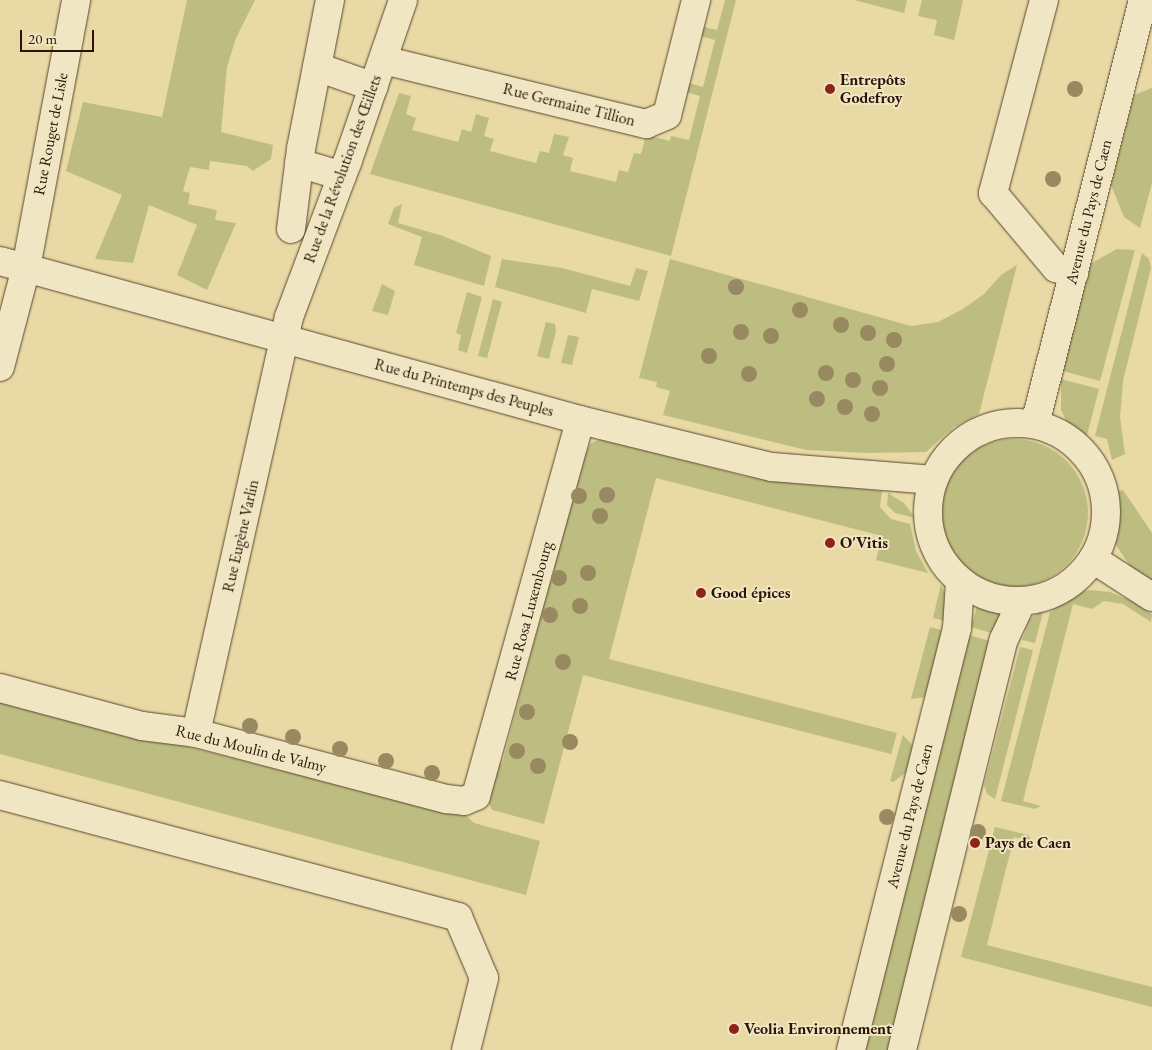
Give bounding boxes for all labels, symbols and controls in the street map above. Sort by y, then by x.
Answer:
scale bar [22,20,96,52]
text: 20 m [28,29,57,48]
place label: Entrepôts Godefroy [840,70,906,108]
street label: Rue Rouget de Lisle [30,71,72,197]
street label: Rue de la Révolution des Œillets [300,72,386,266]
street label: Rue Germaine Tillion [501,79,637,131]
marker: Entrepôts Godefroy [824,83,836,95]
street label: Avenue du Pays de Caen [1062,138,1116,286]
street label: Rue du Printemps des Peuples [372,355,556,421]
street label: Rue Eugène Varlin [219,478,263,594]
place label: O'Vitis [840,533,888,553]
marker: O'Vitis [824,537,836,549]
street label: Rue Rosa Luxembourg [501,539,557,683]
place label: Good épices [711,583,790,603]
marker: Good épices [695,587,707,599]
street label: Rue du Moulin de Valmy [174,721,328,777]
street label: Avenue du Pays de Caen [883,742,937,890]
place label: Pays de Caen [985,833,1071,853]
marker: Pays de Caen [969,837,981,849]
place label: Veolia Environnement [744,1019,892,1039]
marker: Veolia Environnement [728,1023,740,1035]

